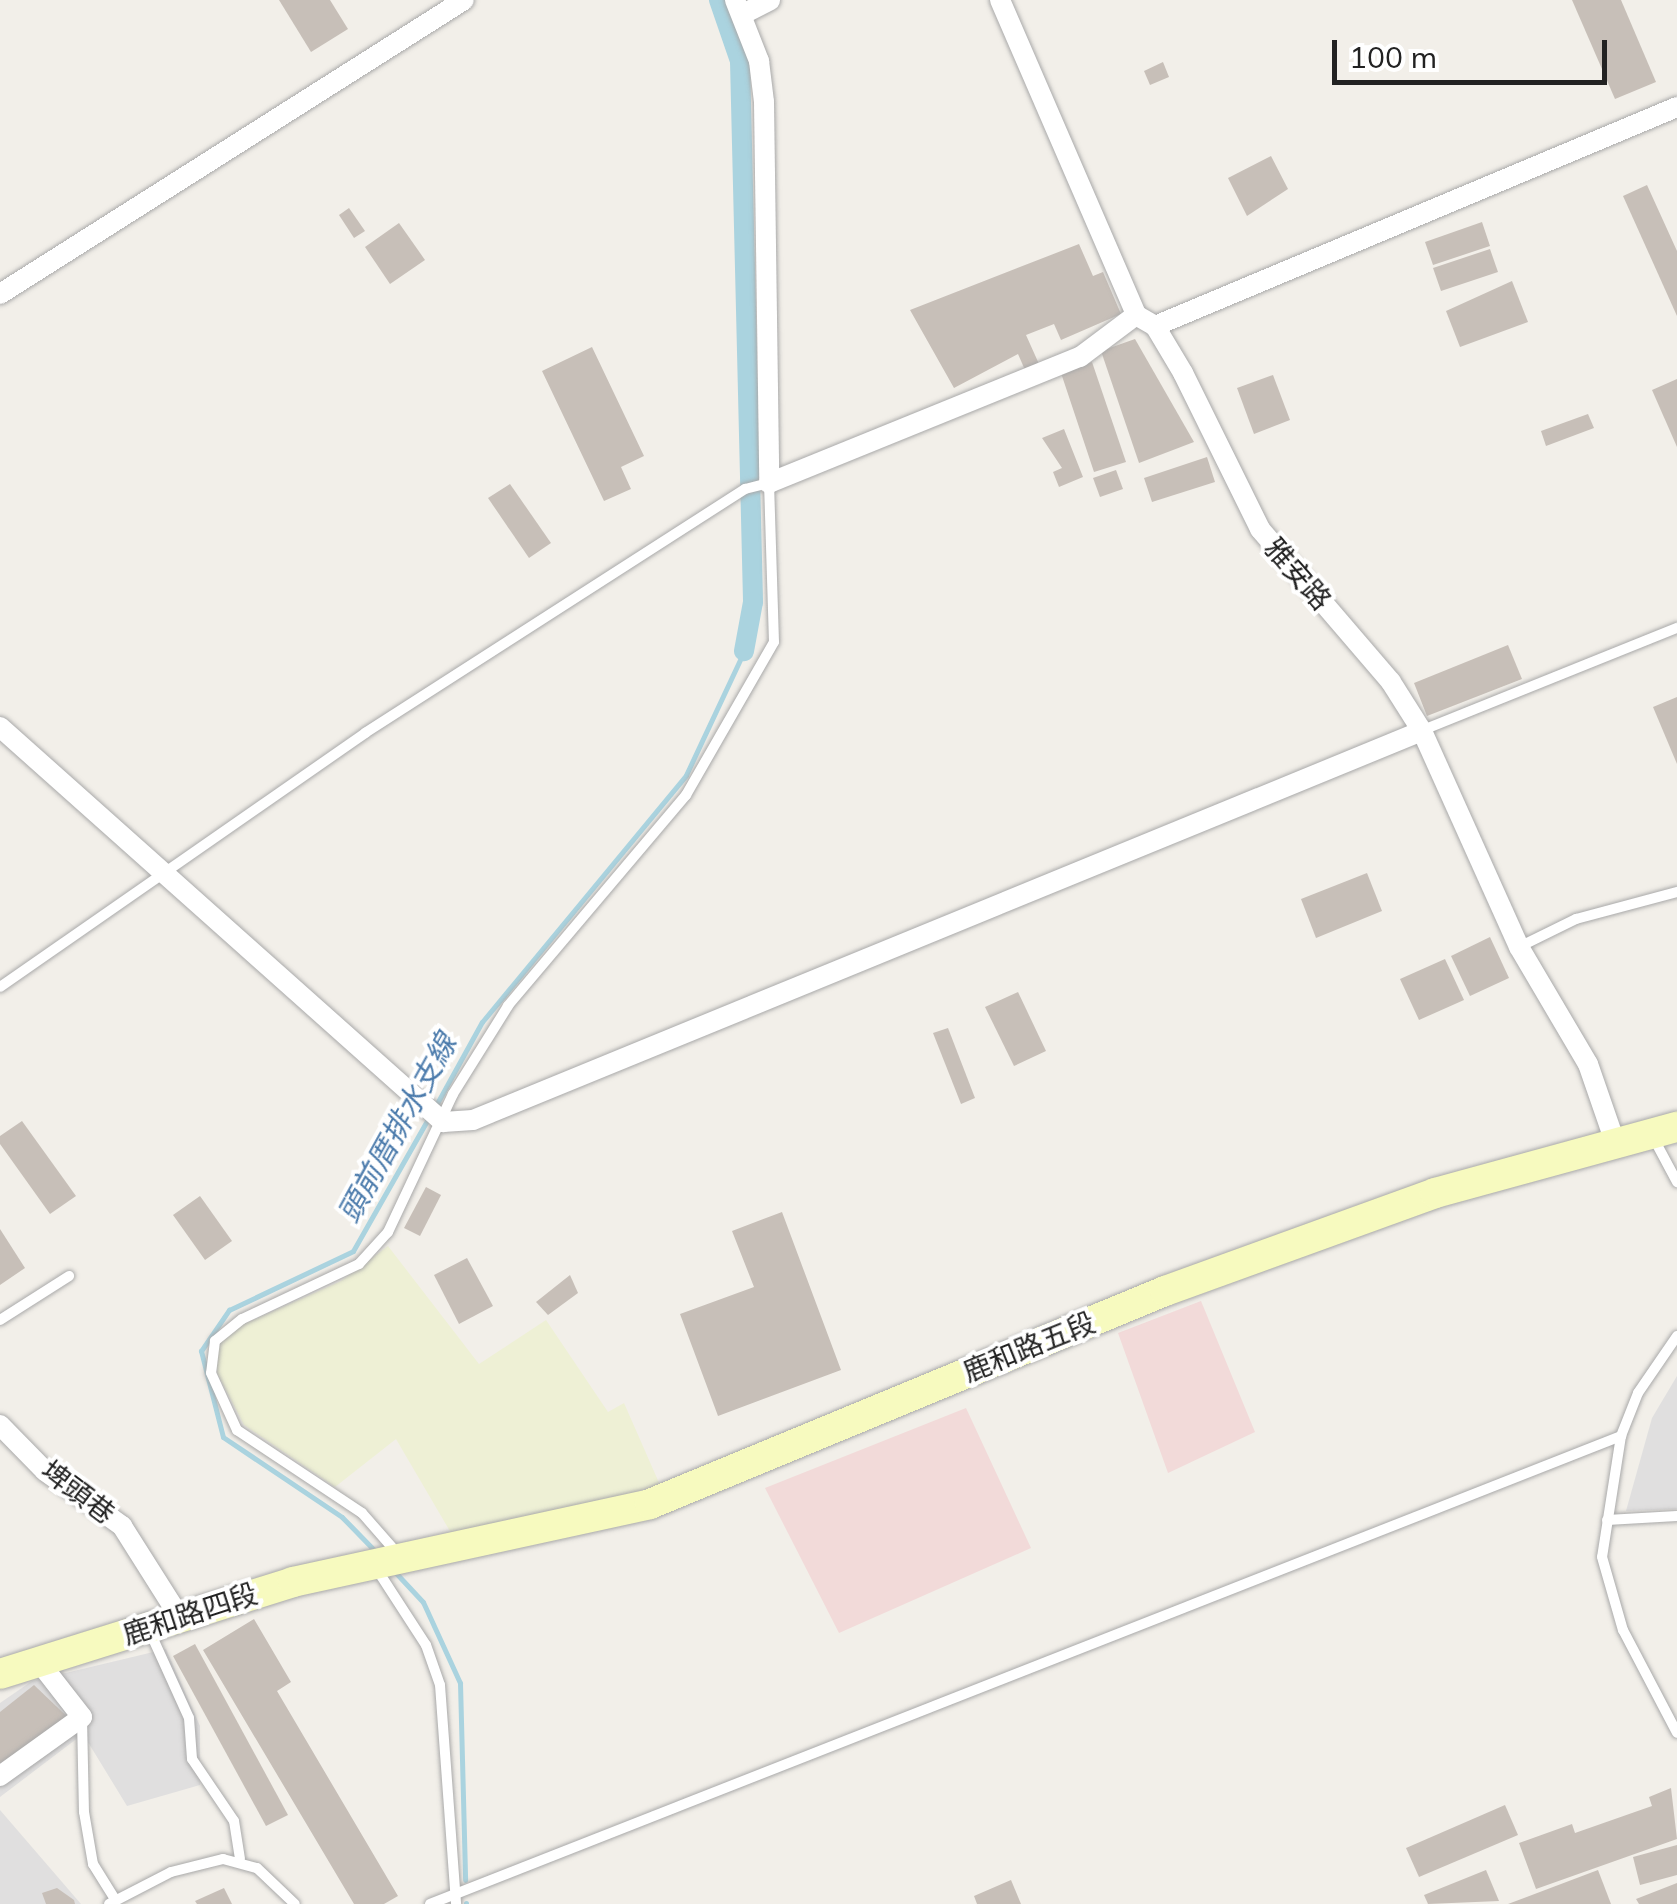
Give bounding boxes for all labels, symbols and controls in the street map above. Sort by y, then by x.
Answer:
scale bar [1337,20,1612,82]
text: 100 m [1349,38,1437,76]
street label: 雅安路 [1258,531,1338,617]
water label: 頭前厝排水支線 [330,1027,464,1229]
street label: 鹿和路五段 [958,1305,1100,1389]
street label: 埤頭巷 [34,1453,122,1531]
street label: 鹿和路四段 [118,1576,262,1652]

